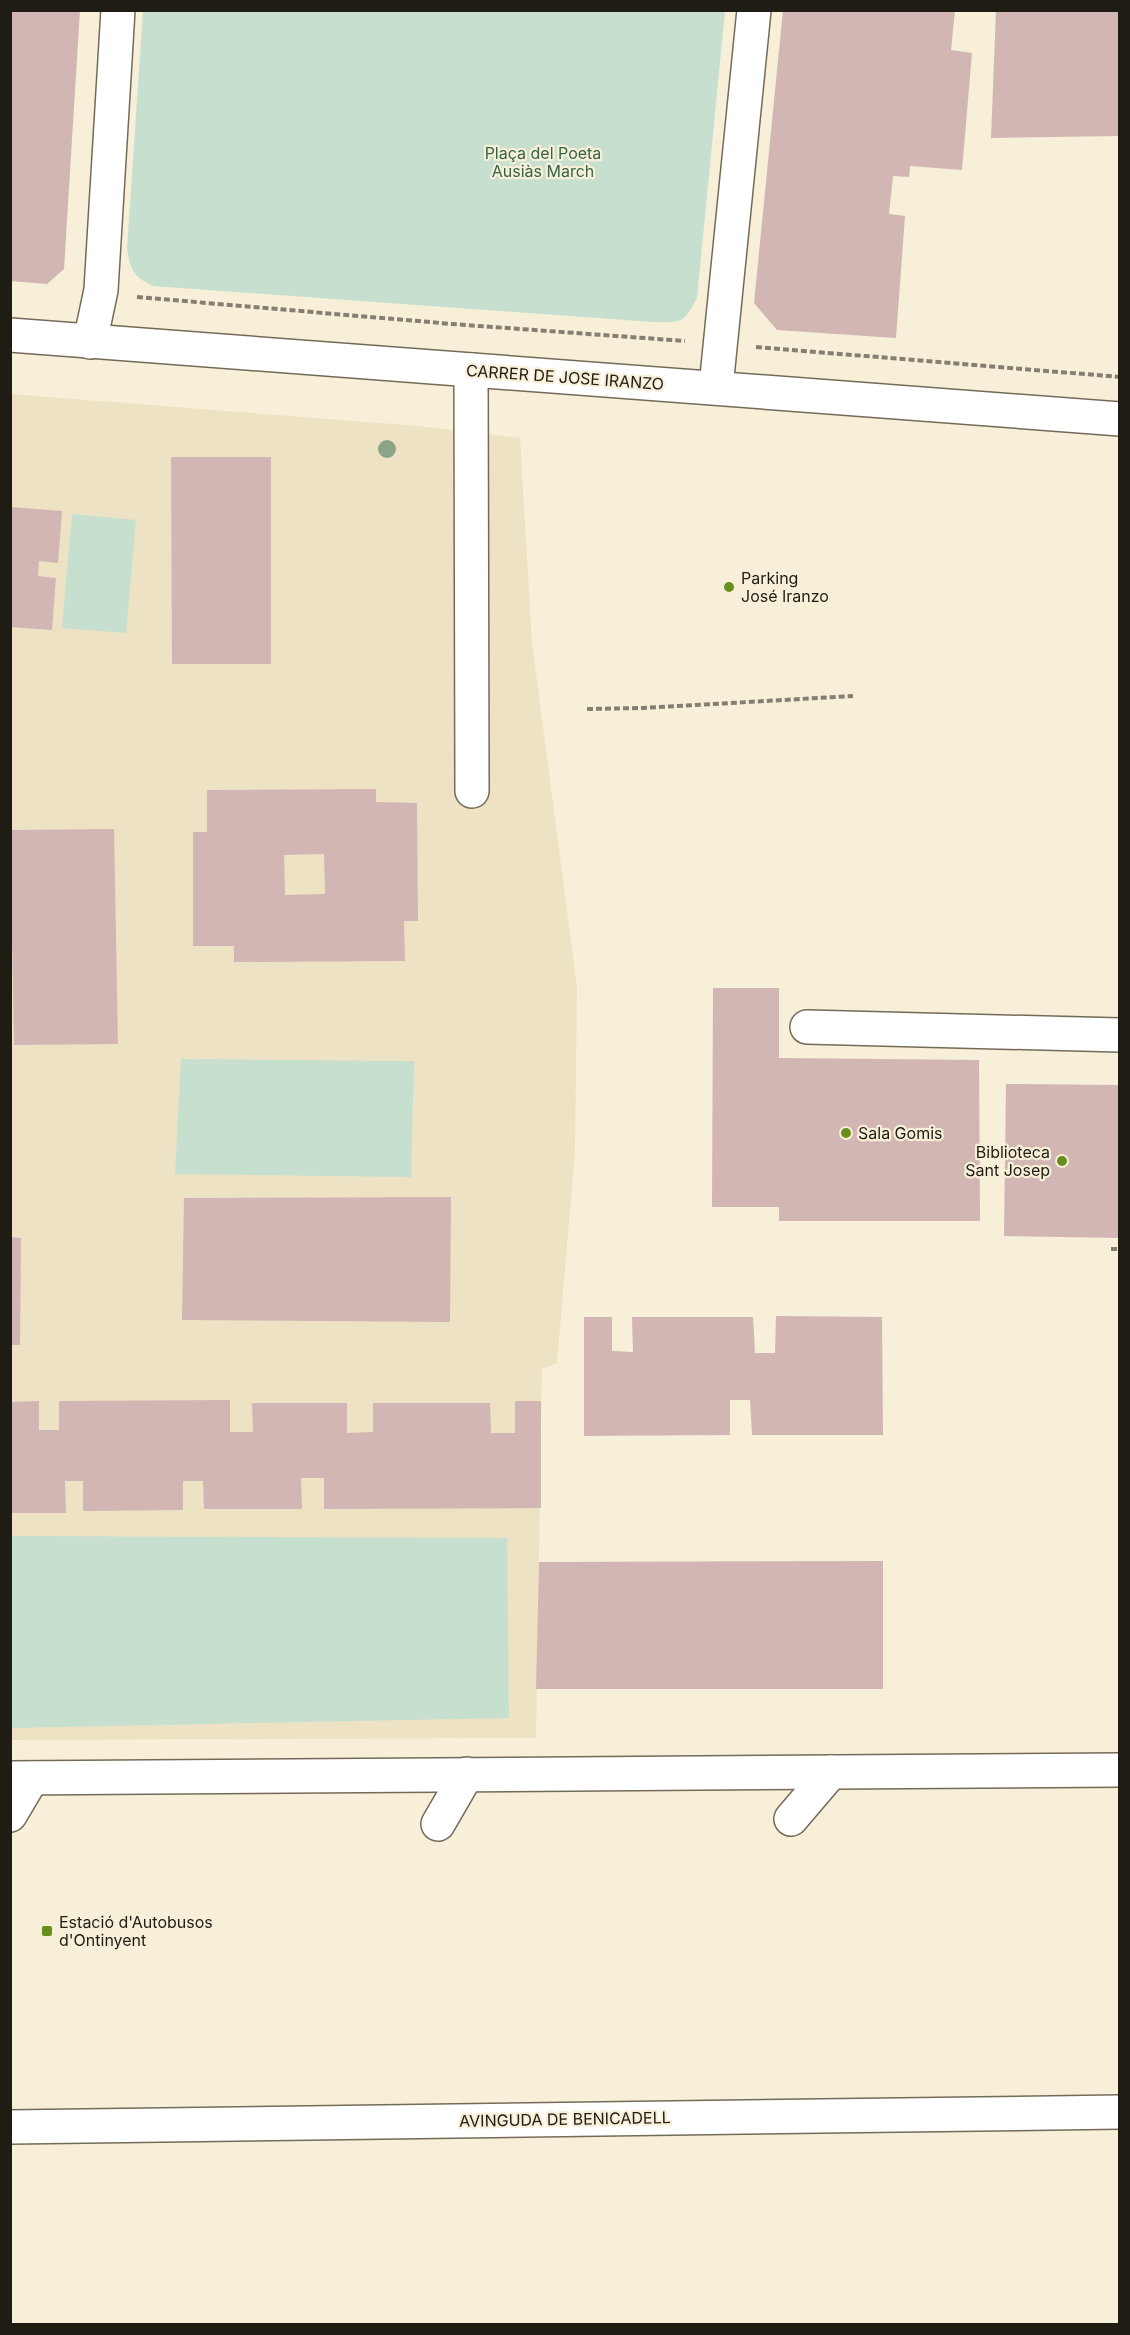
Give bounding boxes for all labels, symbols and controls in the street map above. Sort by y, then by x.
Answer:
park label: Plaça del Poeta Ausiàs March [485,143,601,181]
street label: CARRER DE JOSE IRANZO [465,360,665,394]
place label: Parking José Iranzo [741,568,829,606]
marker: Parking José Iranzo [722,580,736,594]
place label: Sala Gomis [858,1123,942,1143]
marker: Sala Gomis [839,1126,853,1140]
place label: Biblioteca Sant Josep [965,1142,1050,1180]
marker: Biblioteca Sant Josep [1055,1154,1069,1168]
place label: Estació d'Autobusos d'Ontinyent [59,1912,213,1950]
marker: Estació d'Autobusos d'Ontinyent [40,1924,54,1938]
street label: AVINGUDA DE BENICADELL [459,2107,671,2131]

